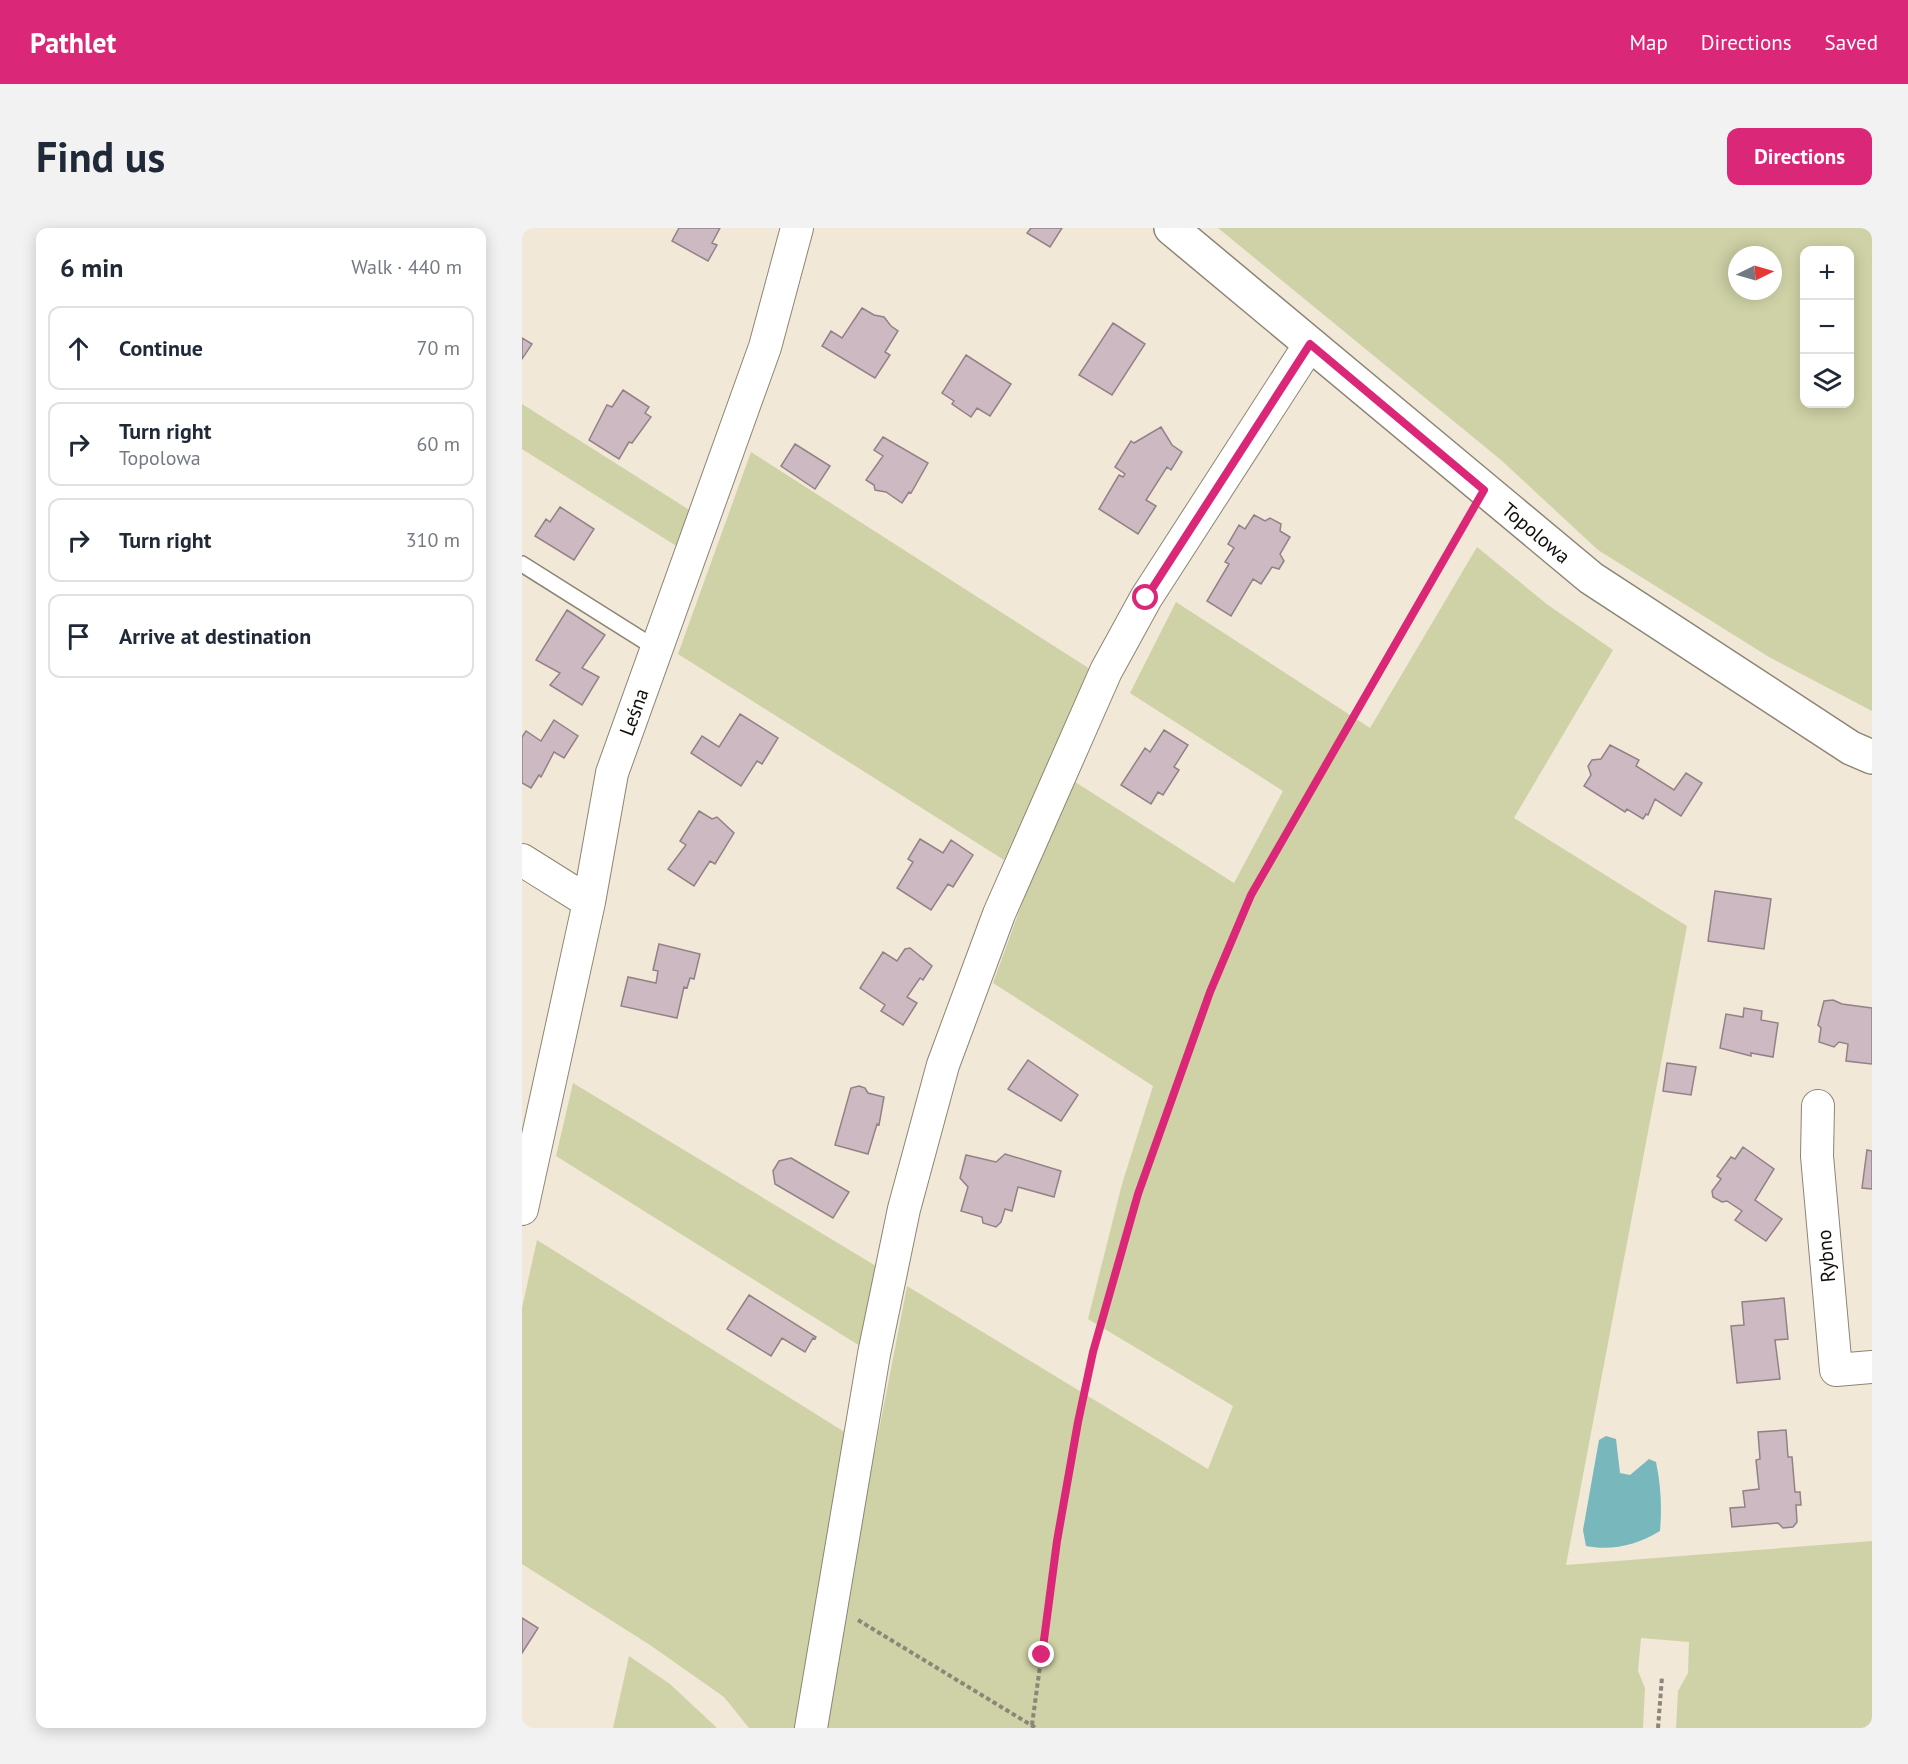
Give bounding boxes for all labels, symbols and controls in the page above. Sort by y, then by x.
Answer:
text: Pathlet [30,24,116,61]
text: Map [1629,29,1668,56]
text: Directions [1701,29,1792,56]
text: Saved [1825,29,1878,56]
button: Directions [1727,128,1872,185]
text: Find us [36,129,165,184]
north arrow [1728,246,1782,300]
map controls [1800,246,1854,408]
button: + [1800,246,1854,300]
text: 6 min [60,251,123,284]
text: Walk · 440 m [351,254,462,280]
button: − [1800,300,1854,354]
icon: ahead [62,332,95,365]
text: Continue [119,334,203,362]
text: 70 m [417,335,460,361]
button: layers [1800,354,1854,408]
text: Turn right [119,417,211,445]
icon: right [62,428,95,461]
text: 60 m [417,431,460,457]
text: Topolowa [119,445,201,471]
street label: Topolowa [1496,497,1576,569]
icon: right [62,524,95,557]
text: Turn right [119,526,211,554]
text: 310 m [406,527,460,553]
route start [1132,584,1158,610]
icon: arrive [62,620,95,653]
text: Arrive at destination [119,622,311,650]
street label: Leśna [613,685,655,739]
street label: Rybno [1811,1228,1841,1284]
route end [1028,1641,1054,1667]

